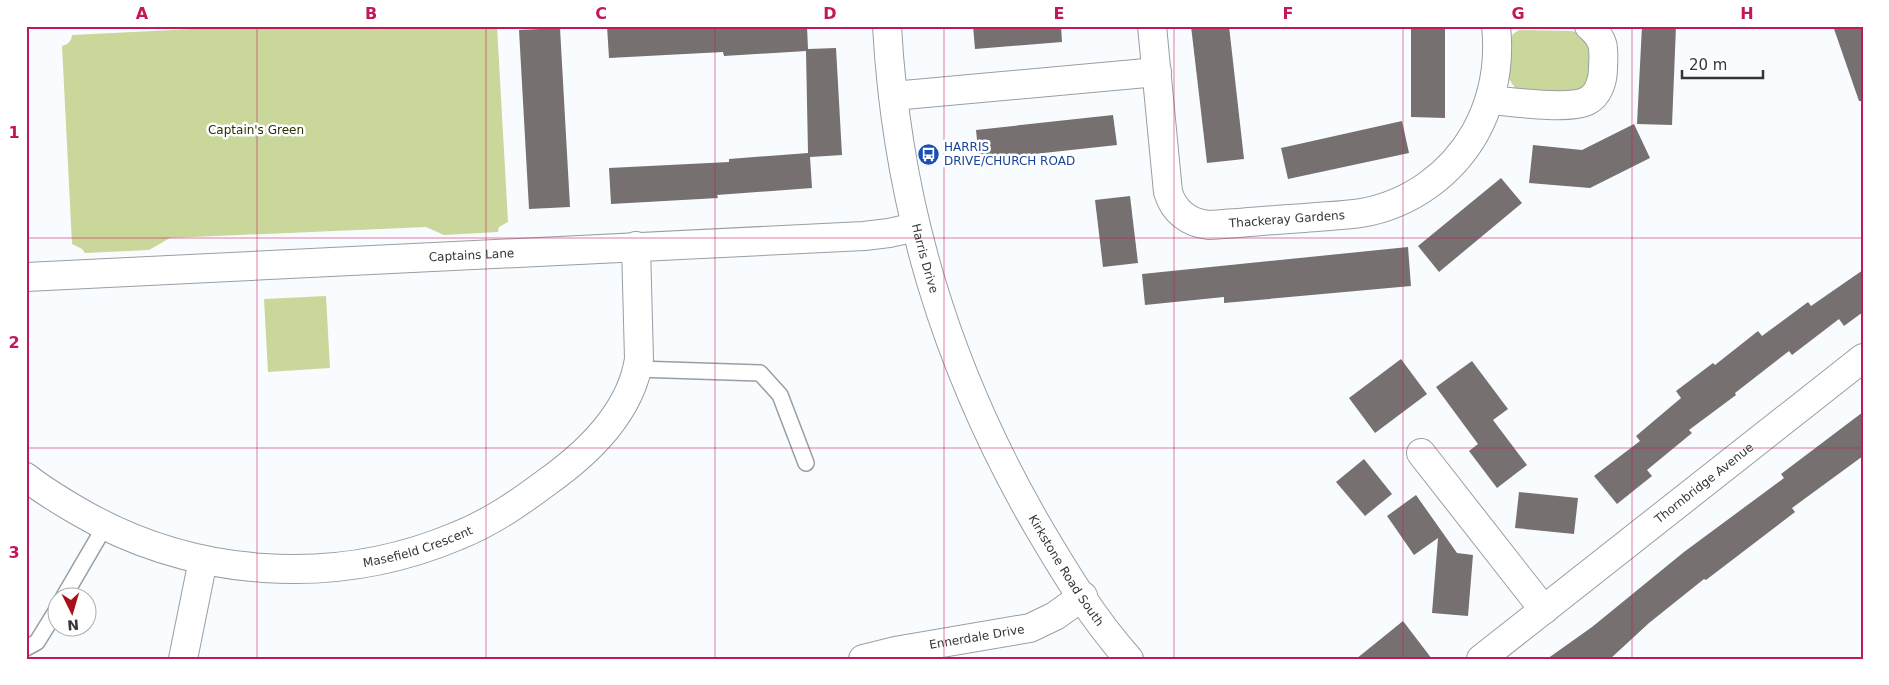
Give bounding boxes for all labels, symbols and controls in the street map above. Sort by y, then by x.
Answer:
text: A [136,4,149,23]
text: B [365,4,377,23]
text: C [595,4,607,23]
text: D [823,4,837,23]
text: E [1054,4,1064,23]
text: F [1283,4,1293,23]
text: G [1511,4,1525,23]
text: H [1740,4,1754,23]
scale bar [1682,48,1763,80]
text: 20 m [1689,56,1727,74]
text: 1 [8,123,20,142]
park label: Captain's Green [208,123,304,137]
place label: HARRIS DRIVE/CHURCH ROAD [944,140,1075,168]
bus stop icon: HARRIS DRIVE/CHURCH ROAD [916,142,940,166]
street label: Thackeray Gardens [1227,208,1345,231]
street label: Harris Drive [909,222,941,295]
street label: Captains Lane [428,246,515,264]
text: 2 [8,333,20,352]
street label: Thornbridge Avenue [1651,440,1756,527]
street label: Kirkstone Road South [1026,512,1107,629]
street label: Masefield Crescent [362,523,475,570]
text: 3 [8,543,20,562]
north arrow [48,588,98,638]
text: N [67,616,80,633]
street label: Ennerdale Drive [928,622,1026,652]

